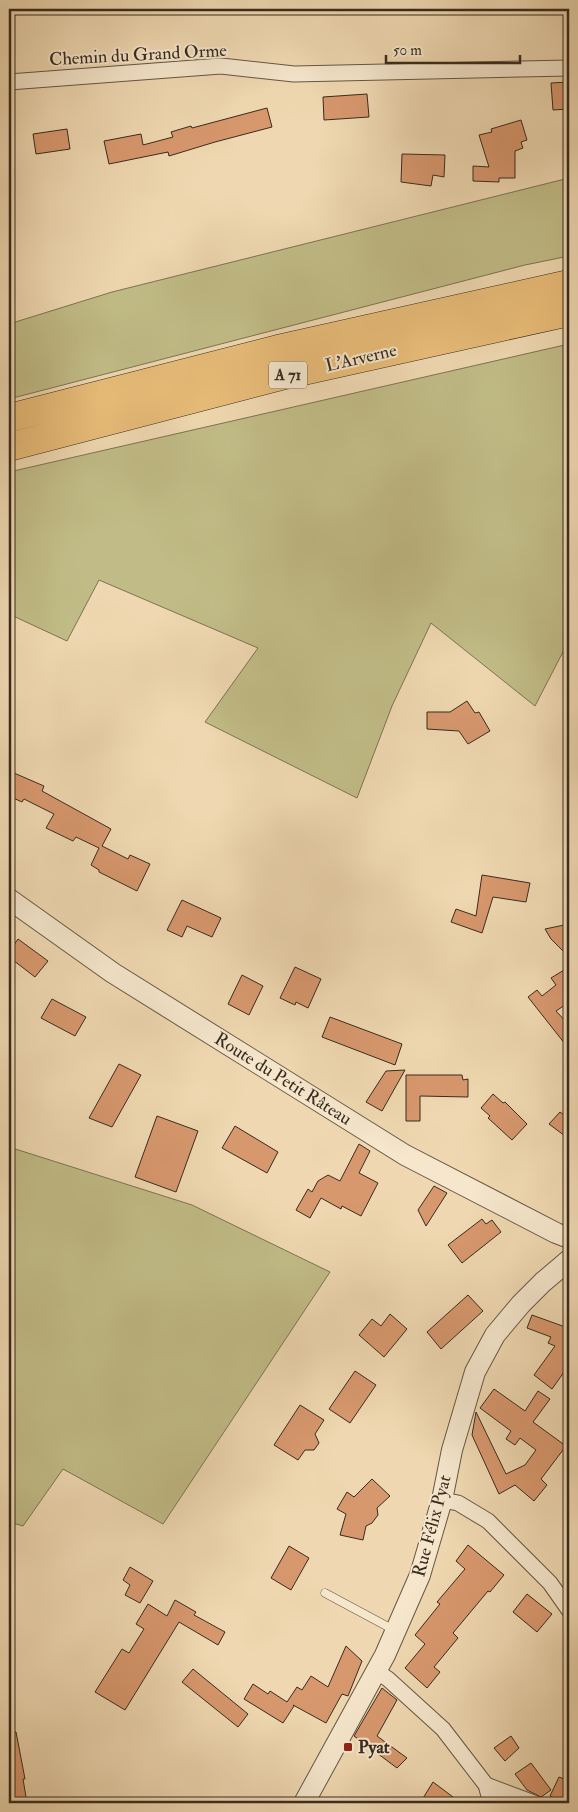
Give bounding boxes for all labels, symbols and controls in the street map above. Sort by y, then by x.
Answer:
scale bar [386,32,519,64]
street label: Chemin du Grand Orme [49,39,228,71]
text: 50 m [393,41,422,60]
street label: L'Arverne [323,339,399,377]
road number: A 71 [269,362,307,388]
street label: Route du Petit Râteau [210,1027,356,1131]
street label: Rue Félix Pyat [407,1472,457,1579]
place label: Pyat [358,1736,390,1759]
marker: Pyat [342,1741,354,1753]

